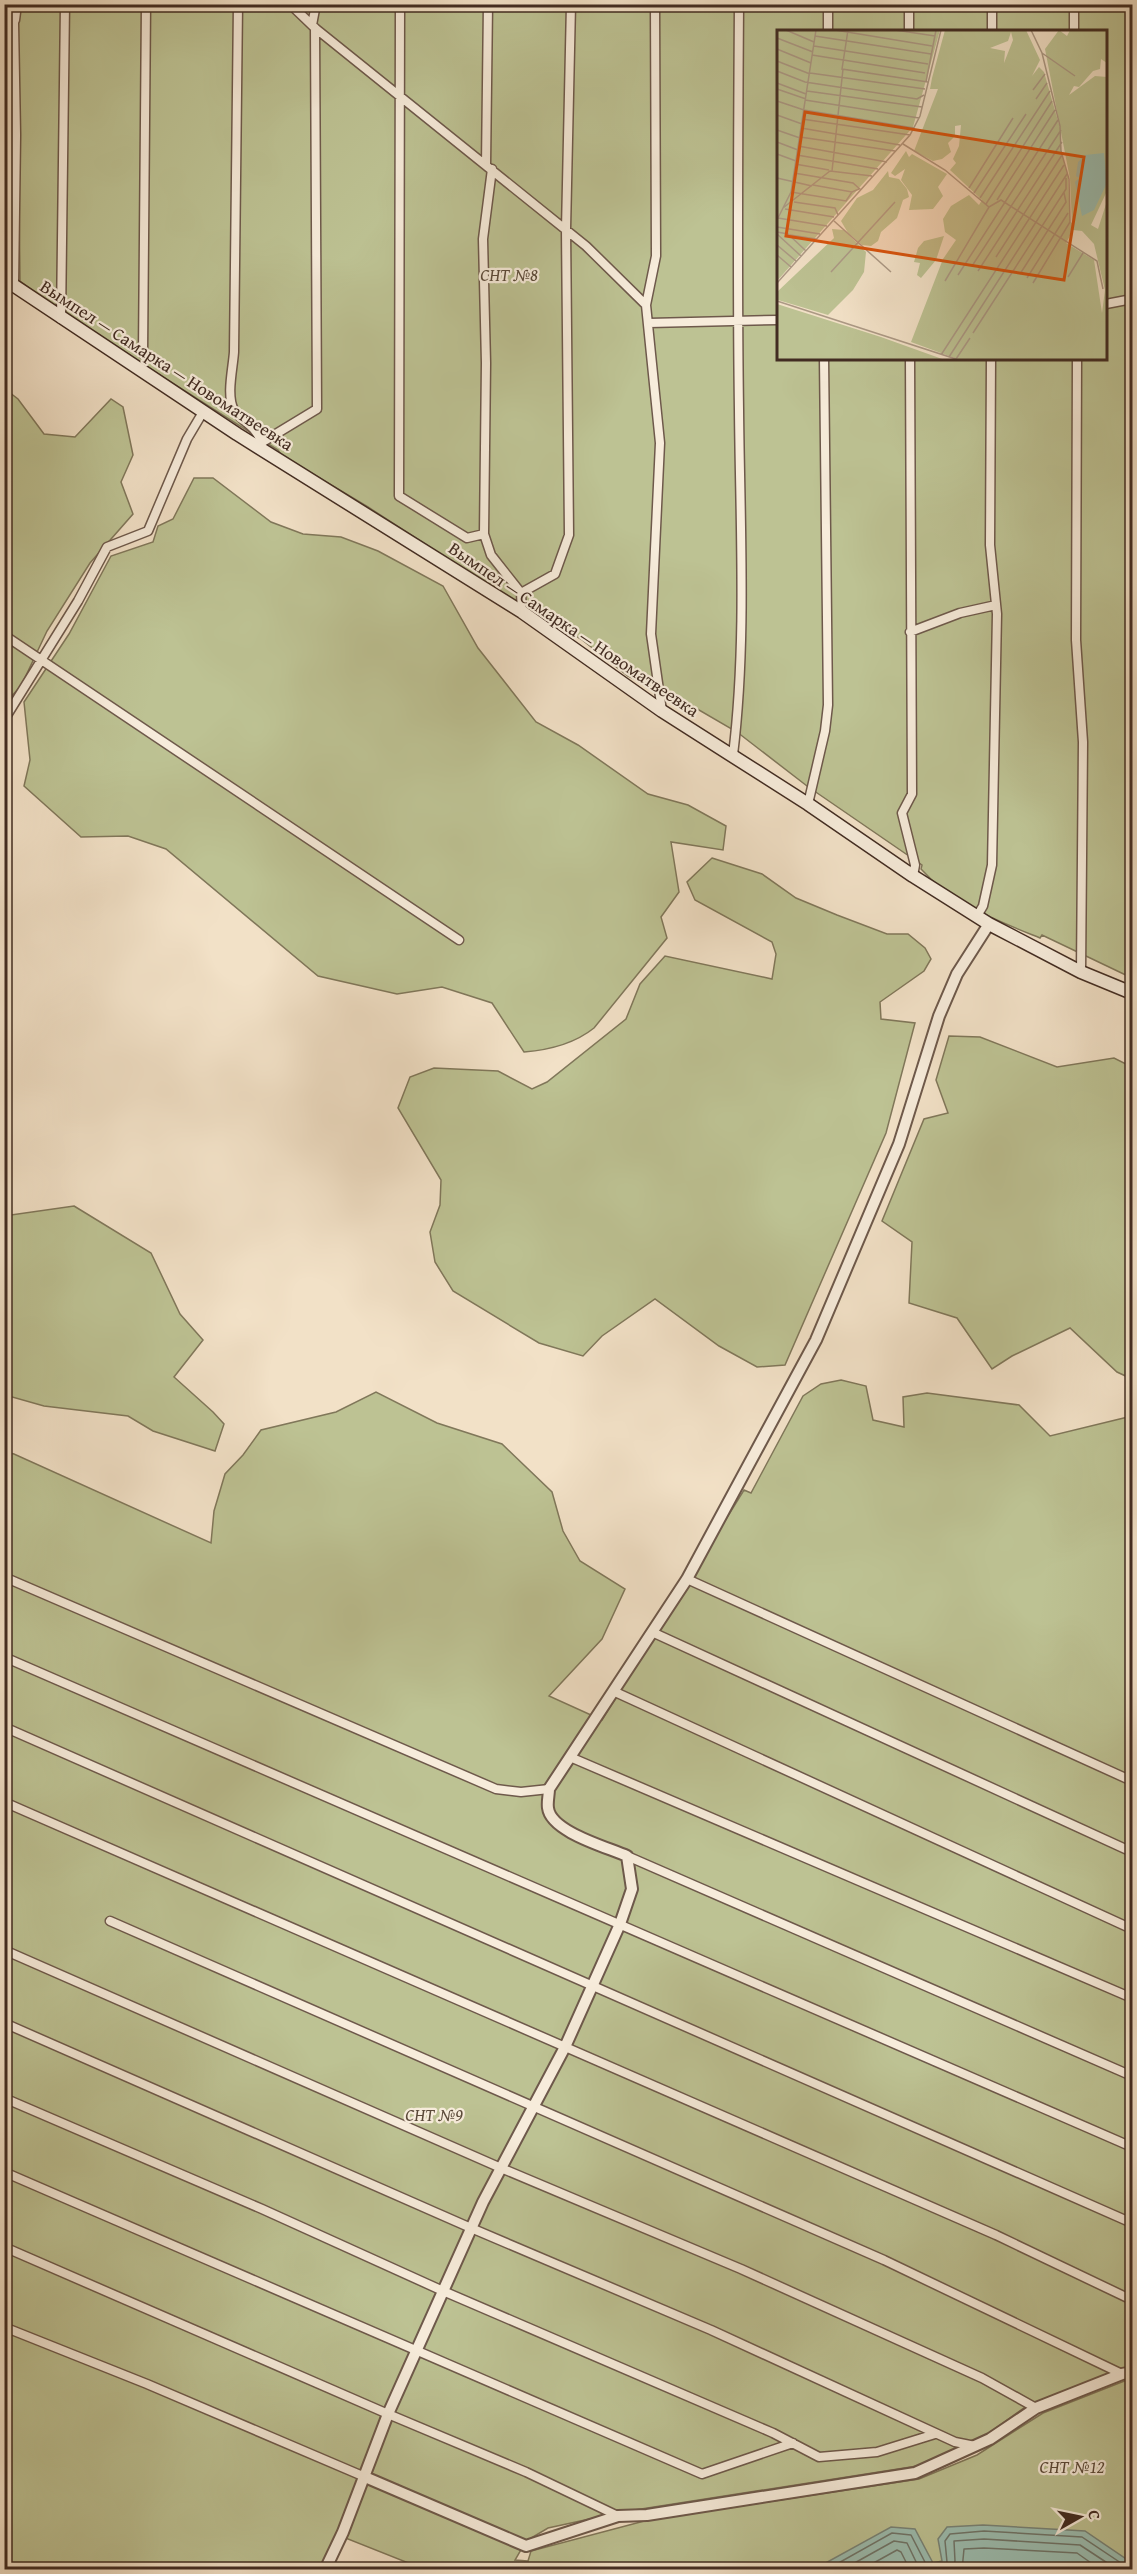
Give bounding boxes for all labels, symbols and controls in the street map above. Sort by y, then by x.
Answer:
inset map [777,30,1107,360]
park label: СНТ №8 [480,261,538,288]
street label: Вымпел — Самарка — Новоматвеевка [35,273,299,457]
street label: Вымпел — Самарка — Новоматвеевка [443,535,705,724]
park label: СНТ №9 [405,2101,463,2128]
park label: СНТ №12 [1040,2453,1105,2480]
north arrow [1050,2487,1110,2547]
text: С [1082,2508,1107,2521]

